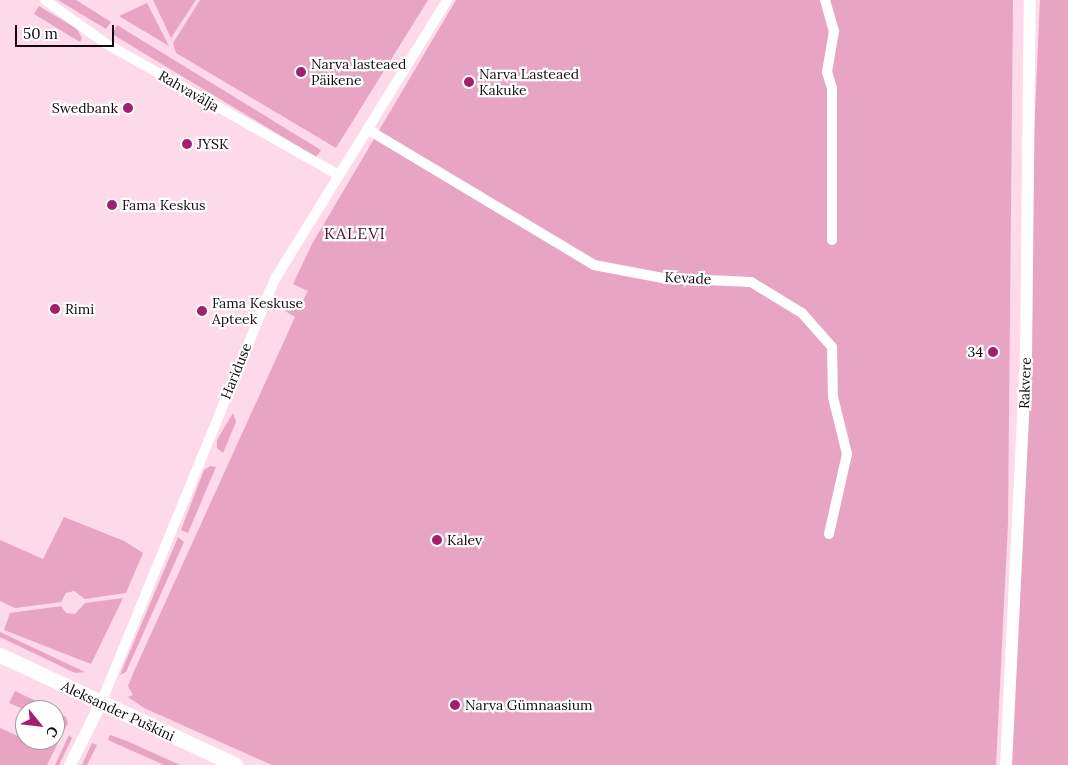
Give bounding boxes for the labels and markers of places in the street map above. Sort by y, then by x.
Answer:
place label: Narva lasteaed Päikene [311,56,406,88]
marker: Narva lasteaed Päikene [295,66,307,78]
place label: Narva Lasteaed Kakuke [479,66,579,98]
marker: Narva Lasteaed Kakuke [463,76,475,88]
place label: Swedbank [52,100,118,116]
marker: Swedbank [122,102,134,114]
place label: JYSK [197,136,229,152]
marker: JYSK [181,138,193,150]
place label: Fama Keskus [122,197,206,213]
marker: Fama Keskus [106,199,118,211]
place label: Fama Keskuse Apteek [212,295,303,328]
place label: Rimi [65,301,94,317]
marker: Rimi [49,303,61,315]
marker: Fama Keskuse Apteek [196,305,208,317]
place label: 34 [968,344,983,360]
marker: 34 [987,346,999,358]
place label: Kalev [447,532,482,548]
marker: Kalev [431,534,443,546]
place label: Narva Gümnaasium [465,697,593,713]
marker: Narva Gümnaasium [449,699,461,711]

